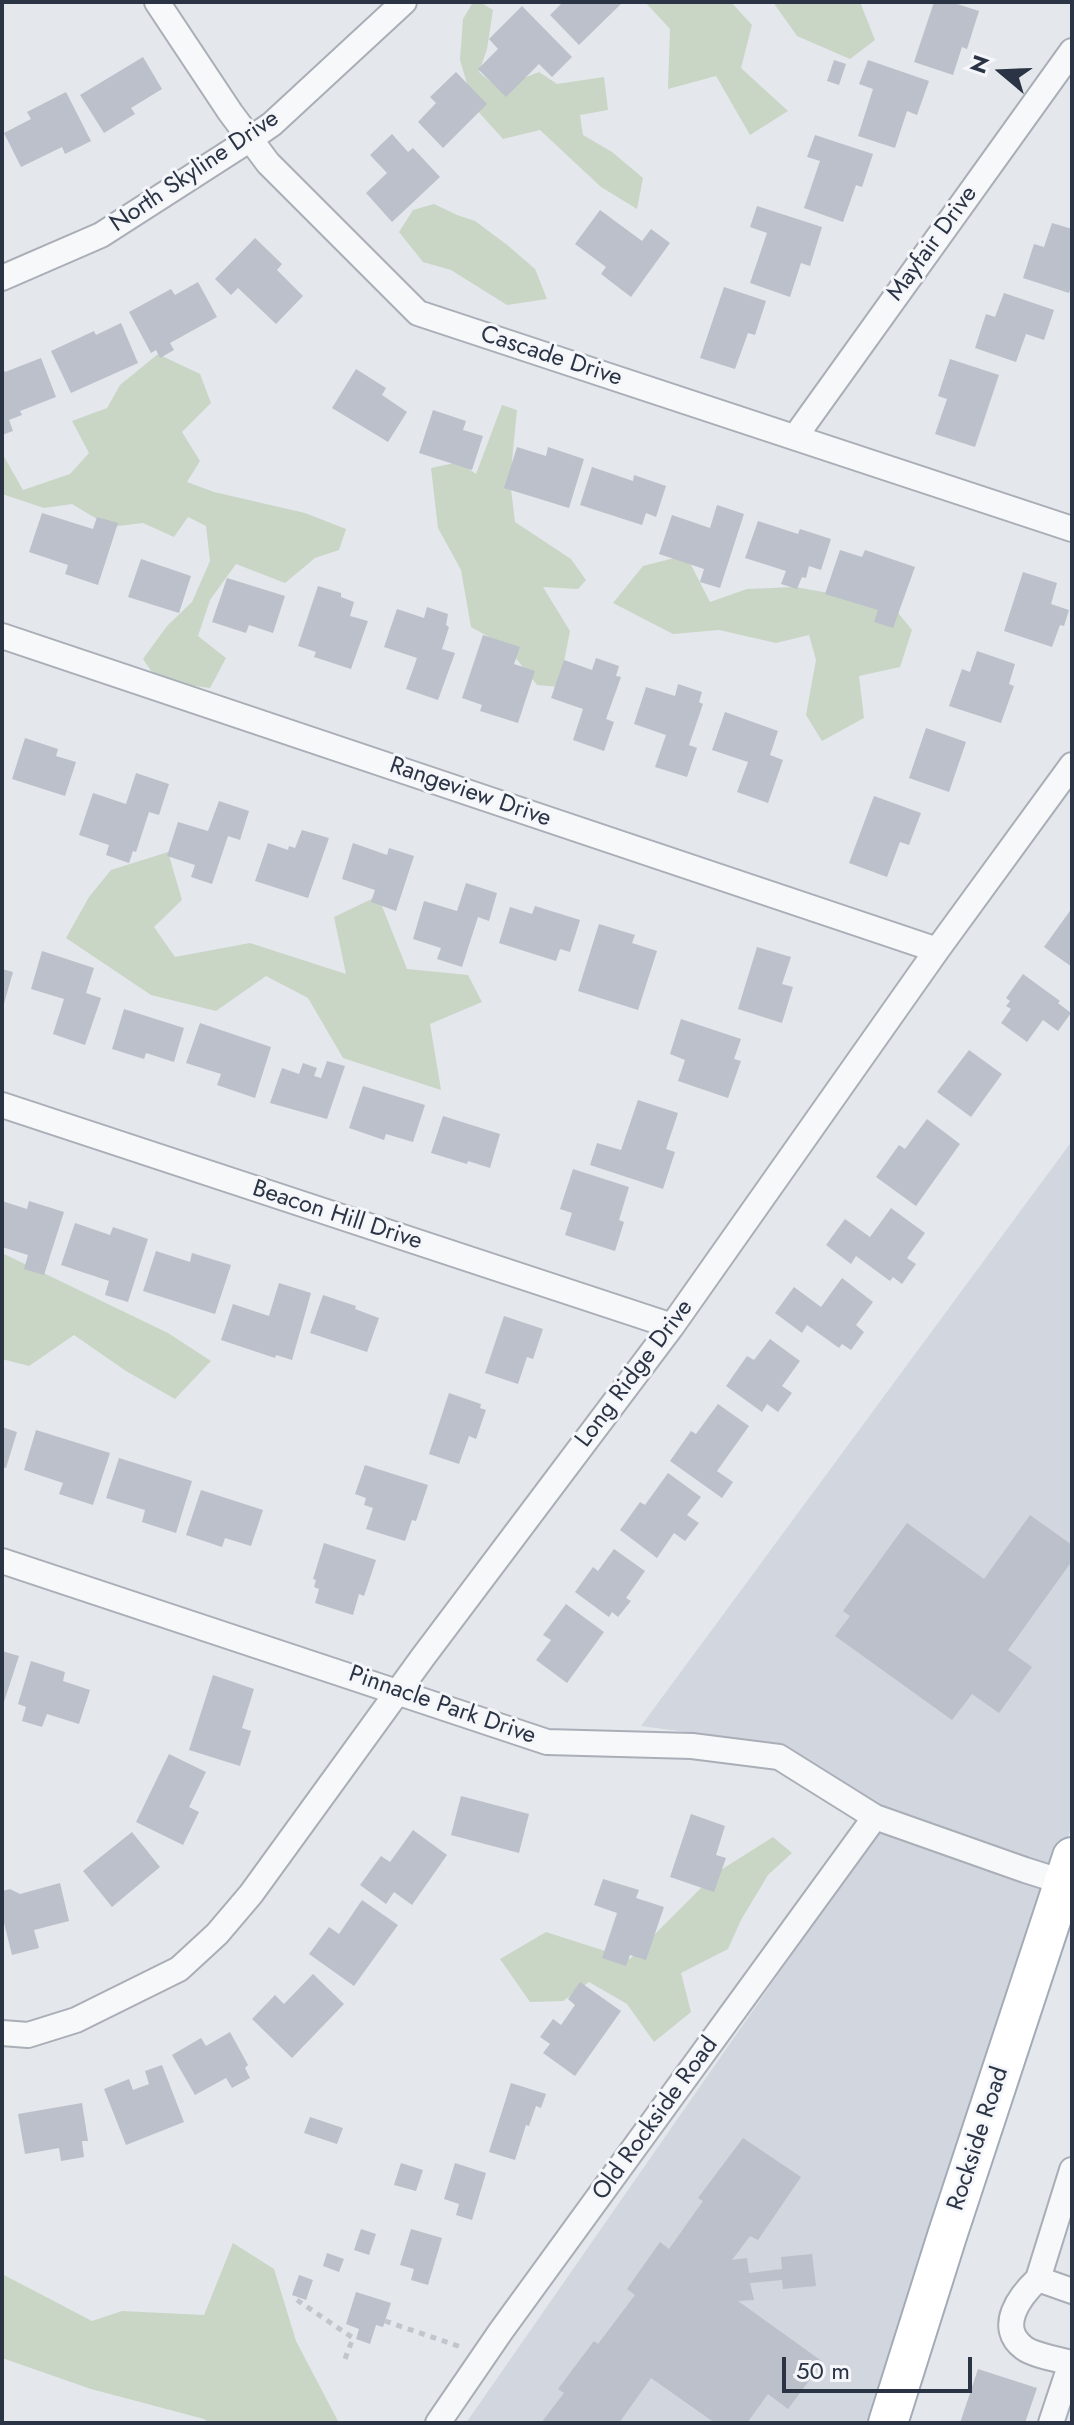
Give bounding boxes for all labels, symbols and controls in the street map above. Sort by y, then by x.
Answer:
north arrow [962,32,1042,112]
text: N [961,51,997,78]
street label: North Skyline Drive [105,105,285,239]
street label: Mayfair Drive [882,181,984,307]
street label: Cascade Drive [477,321,625,393]
street label: Rangeview Drive [385,752,555,834]
street label: Beacon Hill Drive [249,1175,425,1257]
street label: Long Ridge Drive [570,1295,700,1453]
street label: Pinnacle Park Drive [345,1660,539,1752]
street label: Old Rockside Road [587,2032,725,2206]
street label: Rockside Road [942,2063,1016,2215]
scale bar [786,2341,976,2391]
text: 50 m [796,2353,850,2388]

